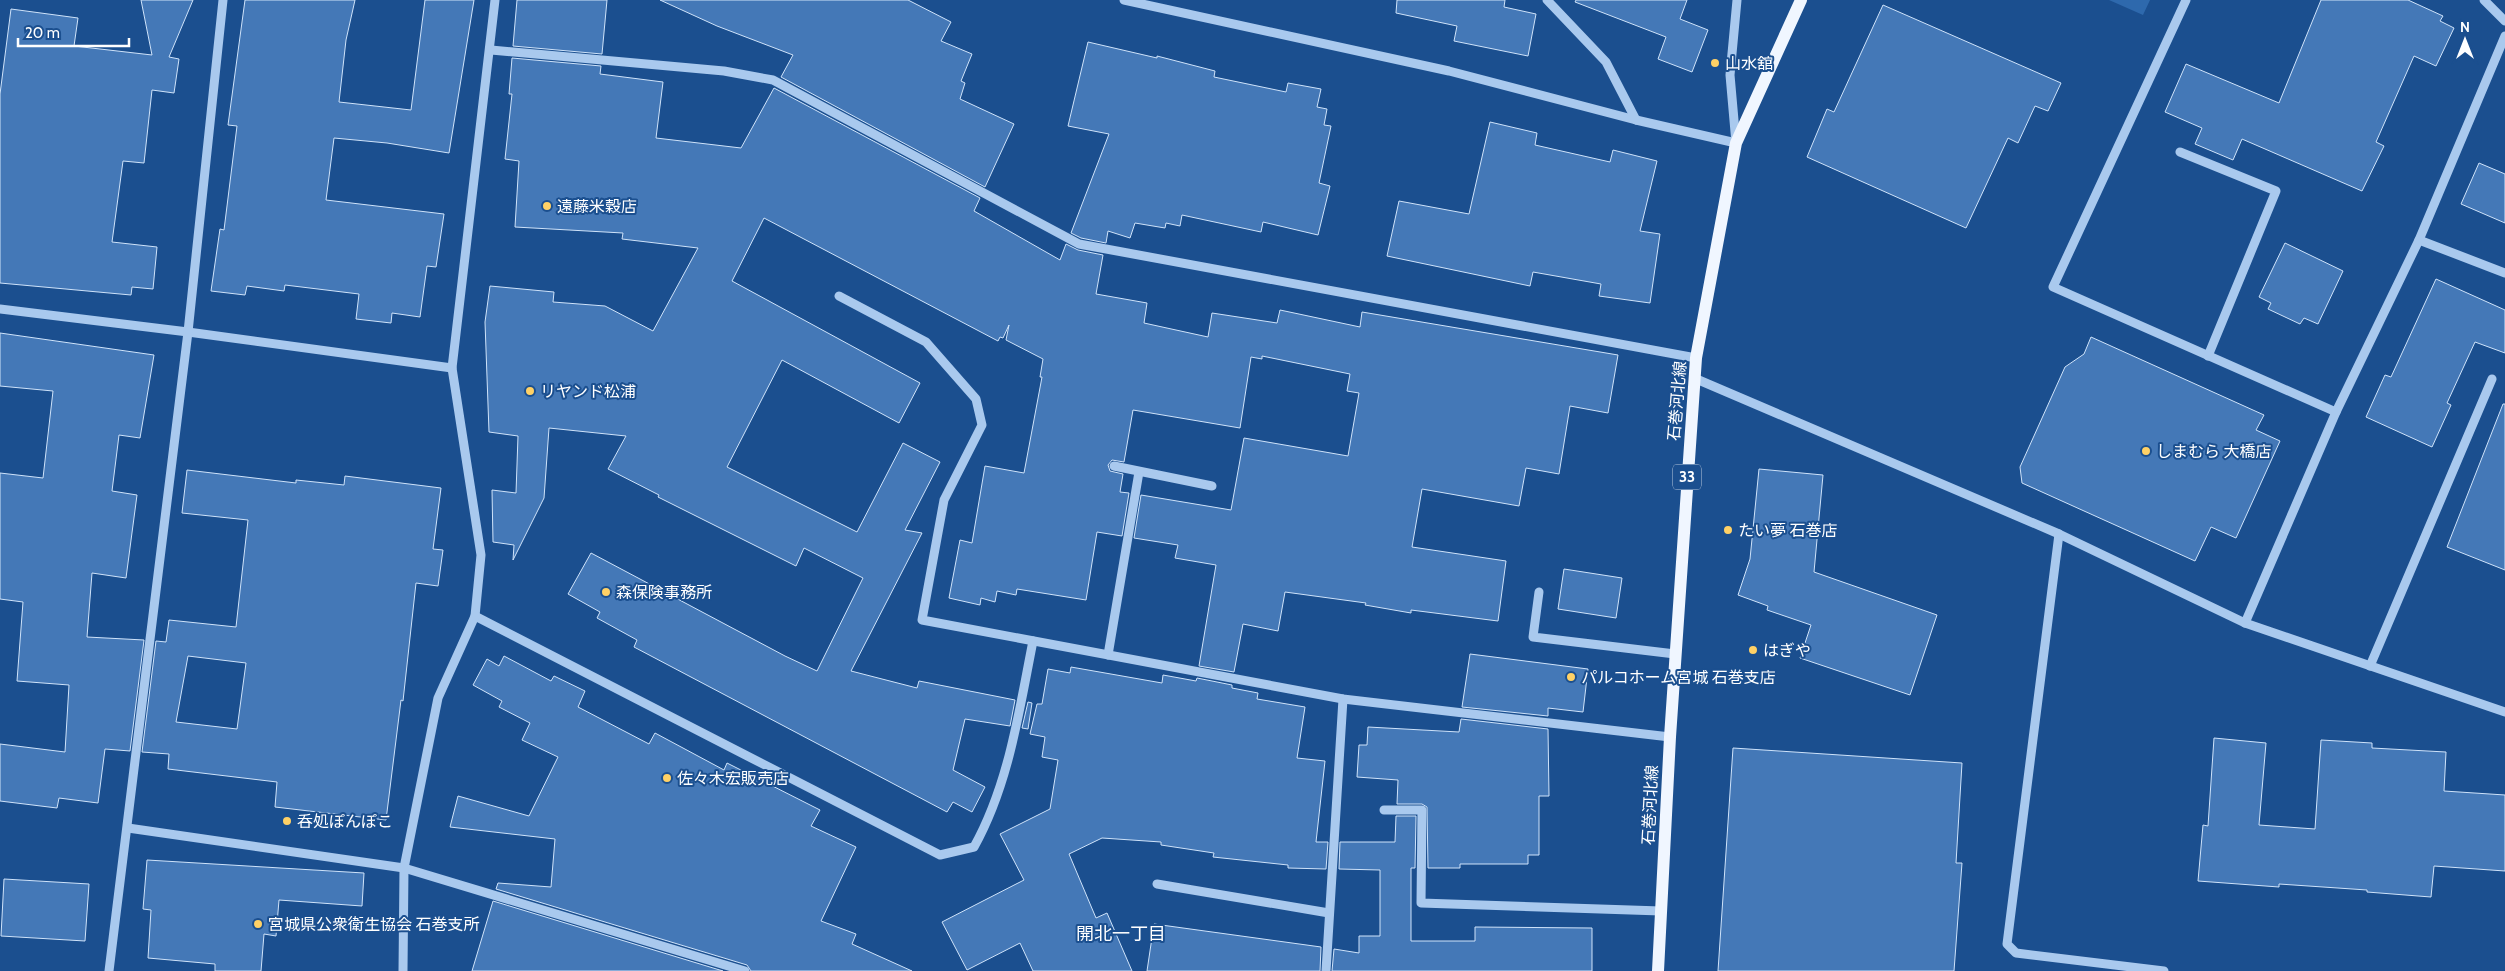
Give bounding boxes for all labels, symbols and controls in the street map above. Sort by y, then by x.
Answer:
scale bar [18,15,129,47]
north arrow [2440,15,2490,65]
text: N [2460,18,2470,36]
text: 20 m [25,24,60,42]
place label: 山水舘 [1725,54,1773,73]
marker: 山水舘 [1709,57,1721,69]
place label: 遠藤米穀店 [557,197,637,216]
marker: 遠藤米穀店 [541,200,553,212]
street label: 石巻河北線 [1664,360,1690,442]
place label: リヤンド松浦 [540,382,636,401]
marker: リヤンド松浦 [524,385,536,397]
place label: しまむら 大橋店 [2156,442,2272,461]
marker: しまむら 大橋店 [2140,445,2152,457]
road number: 33 [1673,464,1701,490]
place label: たい夢 石巻店 [1738,521,1838,540]
marker: たい夢 石巻店 [1722,524,1734,536]
place label: 森保険事務所 [616,583,712,602]
marker: 森保険事務所 [600,586,612,598]
place label: はぎや [1763,641,1811,660]
marker: はぎや [1747,644,1759,656]
place label: パルコホーム宮城 石巻支店 [1581,668,1776,687]
marker: パルコホーム宮城 石巻支店 [1565,671,1577,683]
street label: 石巻河北線 [1638,765,1662,845]
place label: 佐々木宏販売店 [677,769,789,788]
marker: 佐々木宏販売店 [661,772,673,784]
place label: 呑処ぽんぽこ [297,812,393,831]
marker: 呑処ぽんぽこ [281,815,293,827]
place label: 宮城県公衆衛生協会 石巻支所 [268,915,480,934]
marker: 宮城県公衆衛生協会 石巻支所 [252,918,264,930]
district label: 開北一丁目 [1076,923,1166,945]

